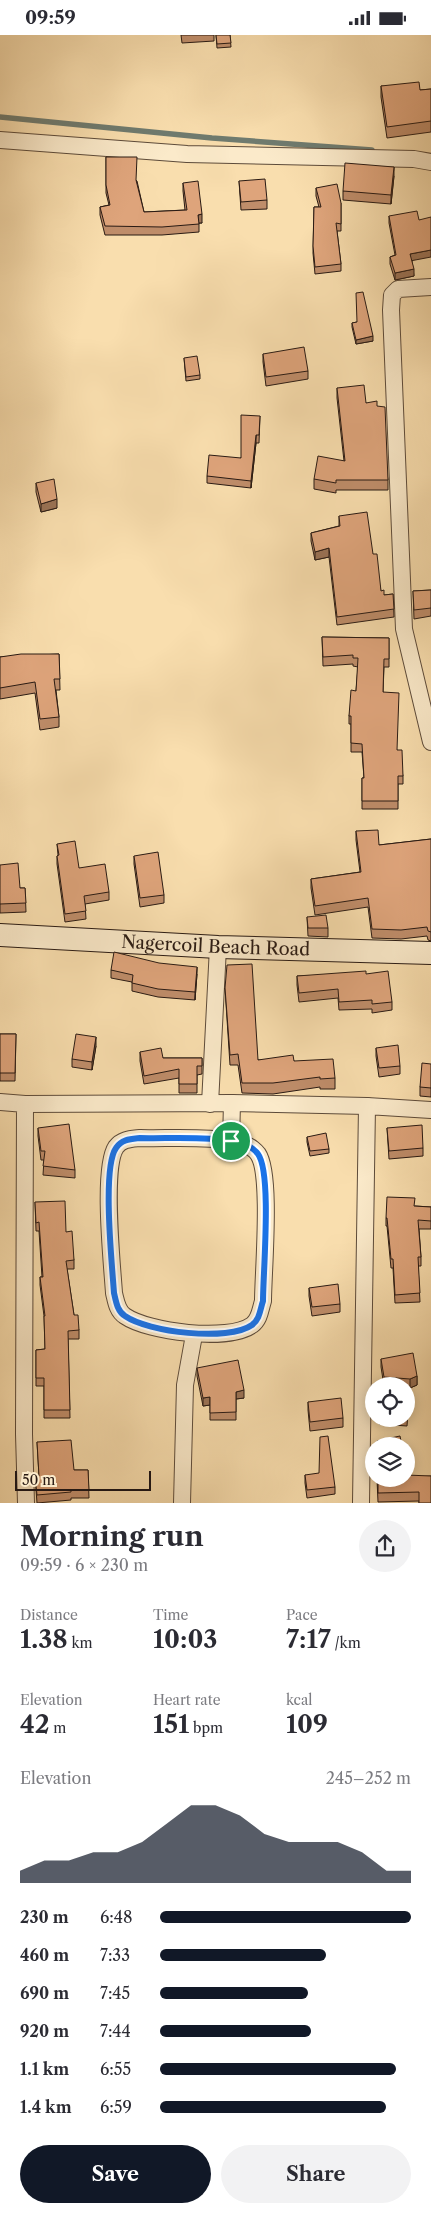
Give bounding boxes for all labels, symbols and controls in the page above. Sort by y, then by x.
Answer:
text: 09:59 [25,6,76,29]
street label: Nagercoil Beach Road [121,931,311,961]
pin [210,1120,252,1162]
icon: arrive [217,1127,245,1155]
map controls [365,1377,415,1487]
button: locate [365,1377,415,1427]
button: layers [365,1437,415,1487]
scale bar [15,1468,151,1491]
text: 50 m [22,1471,55,1489]
text: Morning run [20,1519,204,1553]
button: share [359,1520,411,1572]
text: 09:59 · 6 × 230 m [20,1555,148,1575]
text: Distance [20,1606,78,1624]
text: Time [153,1606,188,1624]
text: Pace [286,1606,318,1624]
text: 1.38 [20,1624,68,1655]
text: 10:03 [153,1624,217,1655]
text: 7:17 [286,1624,331,1655]
text: km [68,1634,93,1652]
text: /km [331,1634,361,1652]
text: Elevation [20,1691,83,1709]
text: Heart rate [153,1691,220,1709]
text: kcal [286,1691,312,1709]
text: 42 [20,1709,50,1740]
text: 151 [153,1709,189,1740]
text: 109 [286,1709,328,1740]
text: m [50,1719,66,1737]
text: bpm [189,1719,223,1737]
text: Elevation [20,1768,91,1788]
text: 245–252 m [326,1768,411,1788]
text: 230 m [20,1907,69,1927]
text: 6:48 [100,1907,133,1927]
text: 460 m [20,1945,69,1965]
text: 7:33 [100,1945,130,1965]
text: 690 m [20,1983,69,2003]
text: 7:45 [100,1983,130,2003]
text: 920 m [20,2021,69,2041]
text: 7:44 [100,2021,131,2041]
text: 1.1 km [20,2059,69,2079]
text: 6:55 [100,2059,131,2079]
text: 1.4 km [20,2097,72,2117]
text: 6:59 [100,2097,132,2117]
button: Save [20,2145,211,2203]
button: Share [221,2145,411,2203]

